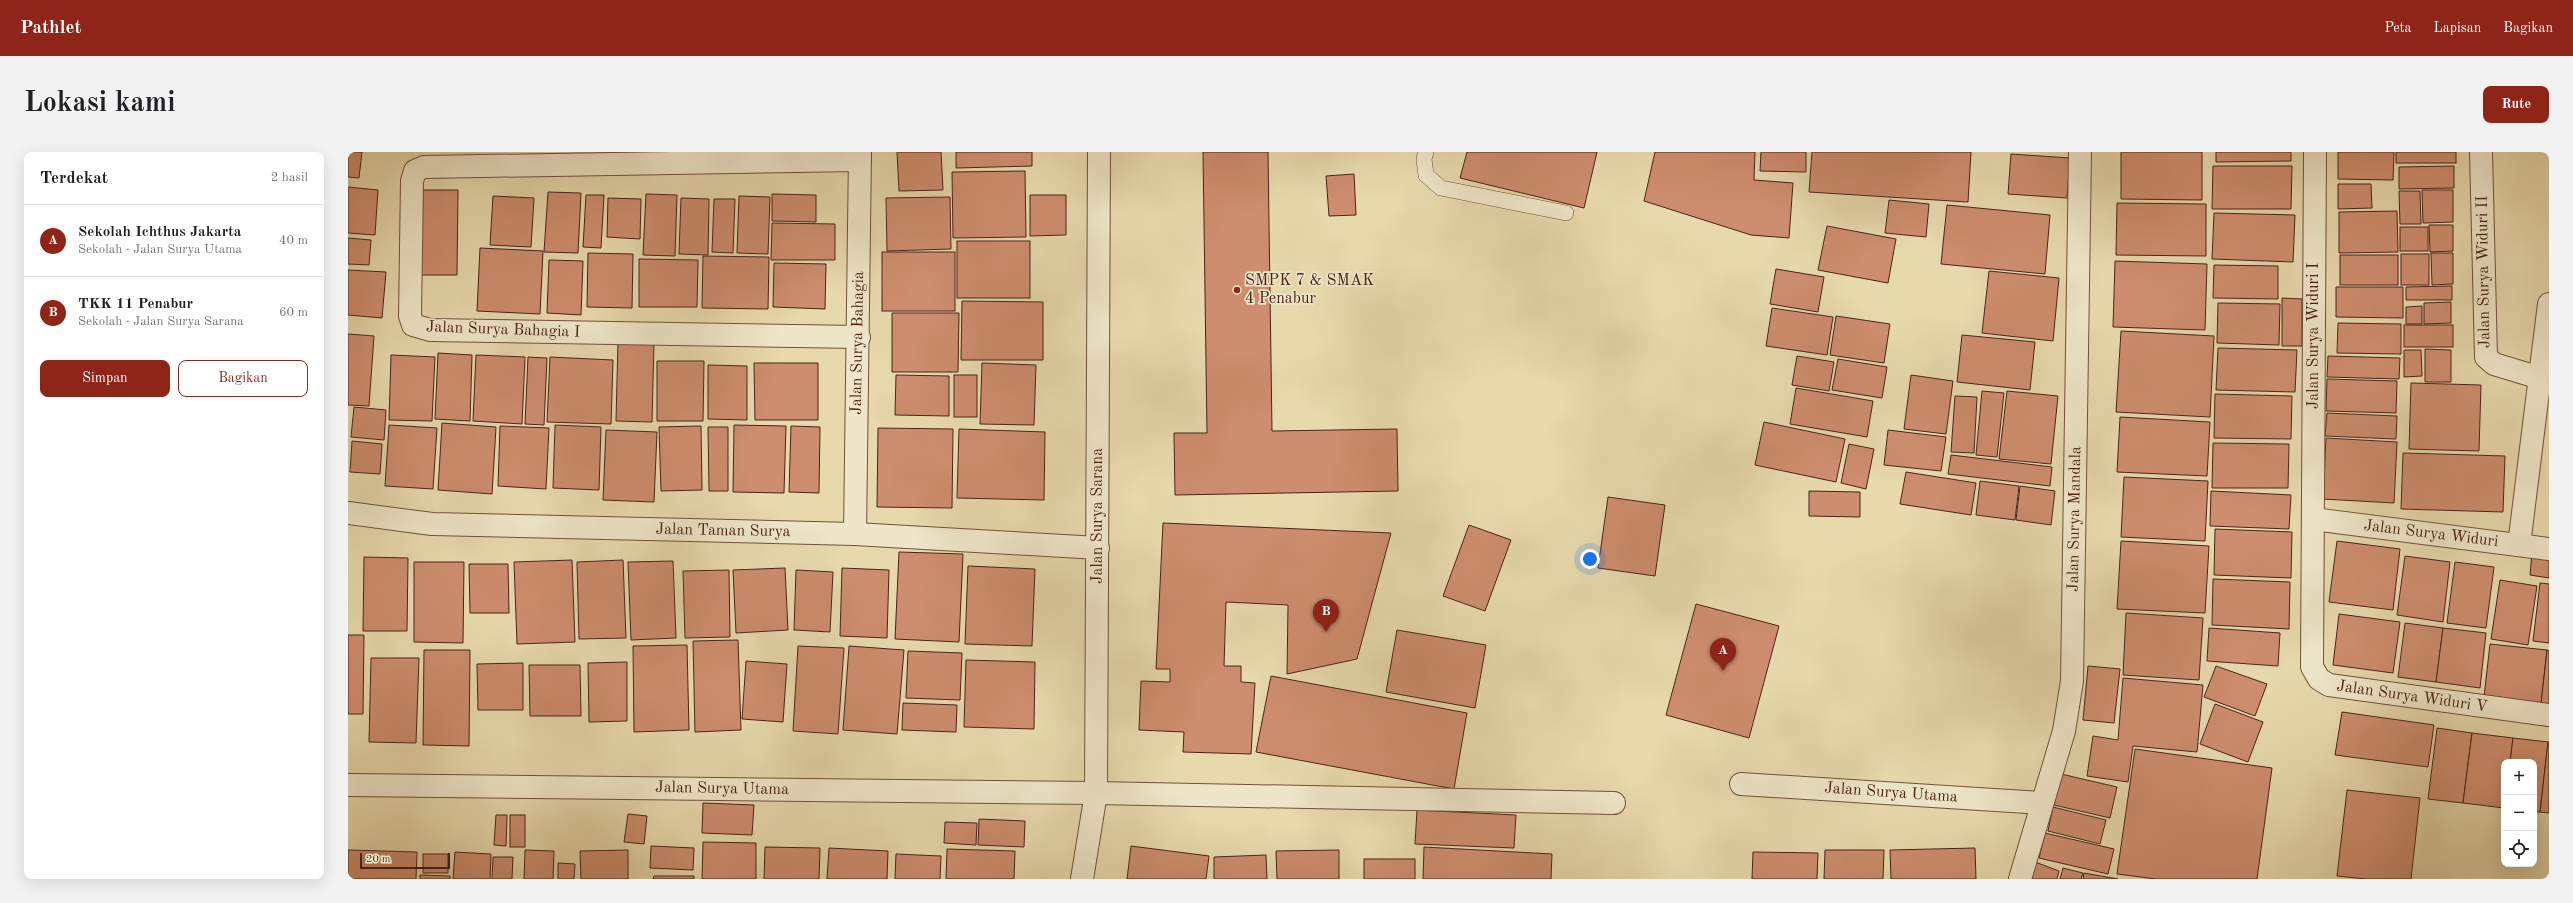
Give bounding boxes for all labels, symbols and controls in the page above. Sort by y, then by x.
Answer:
text: Pathlet [20,19,81,38]
text: Peta [2384,21,2411,35]
text: Lapisan [2433,21,2481,35]
text: Bagikan [2503,21,2553,35]
button: Rute [2483,86,2549,123]
text: Lokasi kami [24,90,176,118]
text: Terdekat [40,170,108,187]
text: 2 hasil [271,171,308,184]
street label: Jalan Surya Widuri II [2475,195,2493,349]
text: Sekolah Ichthus Jakarta [78,225,241,240]
text: A [48,234,58,247]
text: 40 m [279,234,308,247]
text: Sekolah · Jalan Surya Utama [78,243,242,256]
street label: Jalan Surya Widuri I [2306,263,2322,409]
street label: Jalan Surya Bahagia [849,271,867,415]
place label: SMPK 7 & SMAK 4 Penabur [1245,273,1374,307]
marker: SMPK 7 & SMAK 4 Penabur [1232,285,1242,295]
text: TKK 11 Penabur [78,297,193,312]
text: B [48,306,58,319]
text: 60 m [279,306,308,319]
text: Sekolah · Jalan Surya Sarana [78,315,244,328]
street label: Jalan Surya Bahagia I [426,319,580,341]
button: Simpan [40,360,170,397]
button: Bagikan [178,360,308,397]
street label: Jalan Surya Mandala [2066,446,2084,592]
street label: Jalan Surya Sarana [1090,448,1106,584]
street label: Jalan Surya Widuri [2363,518,2499,550]
street label: Jalan Taman Surya [655,522,791,540]
your location [1580,549,1600,569]
pin: B [1313,599,1339,632]
pin: A [1710,638,1736,671]
street label: Jalan Surya Widuri V [2335,678,2489,716]
map controls [2501,759,2537,867]
button: + [2501,759,2537,795]
street label: Jalan Surya Utama [655,780,789,798]
street label: Jalan Surya Utama [1824,780,1958,806]
button: − [2501,795,2537,831]
button: locate [2501,831,2537,867]
scale bar [360,851,450,870]
text: 20 m [366,854,391,865]

